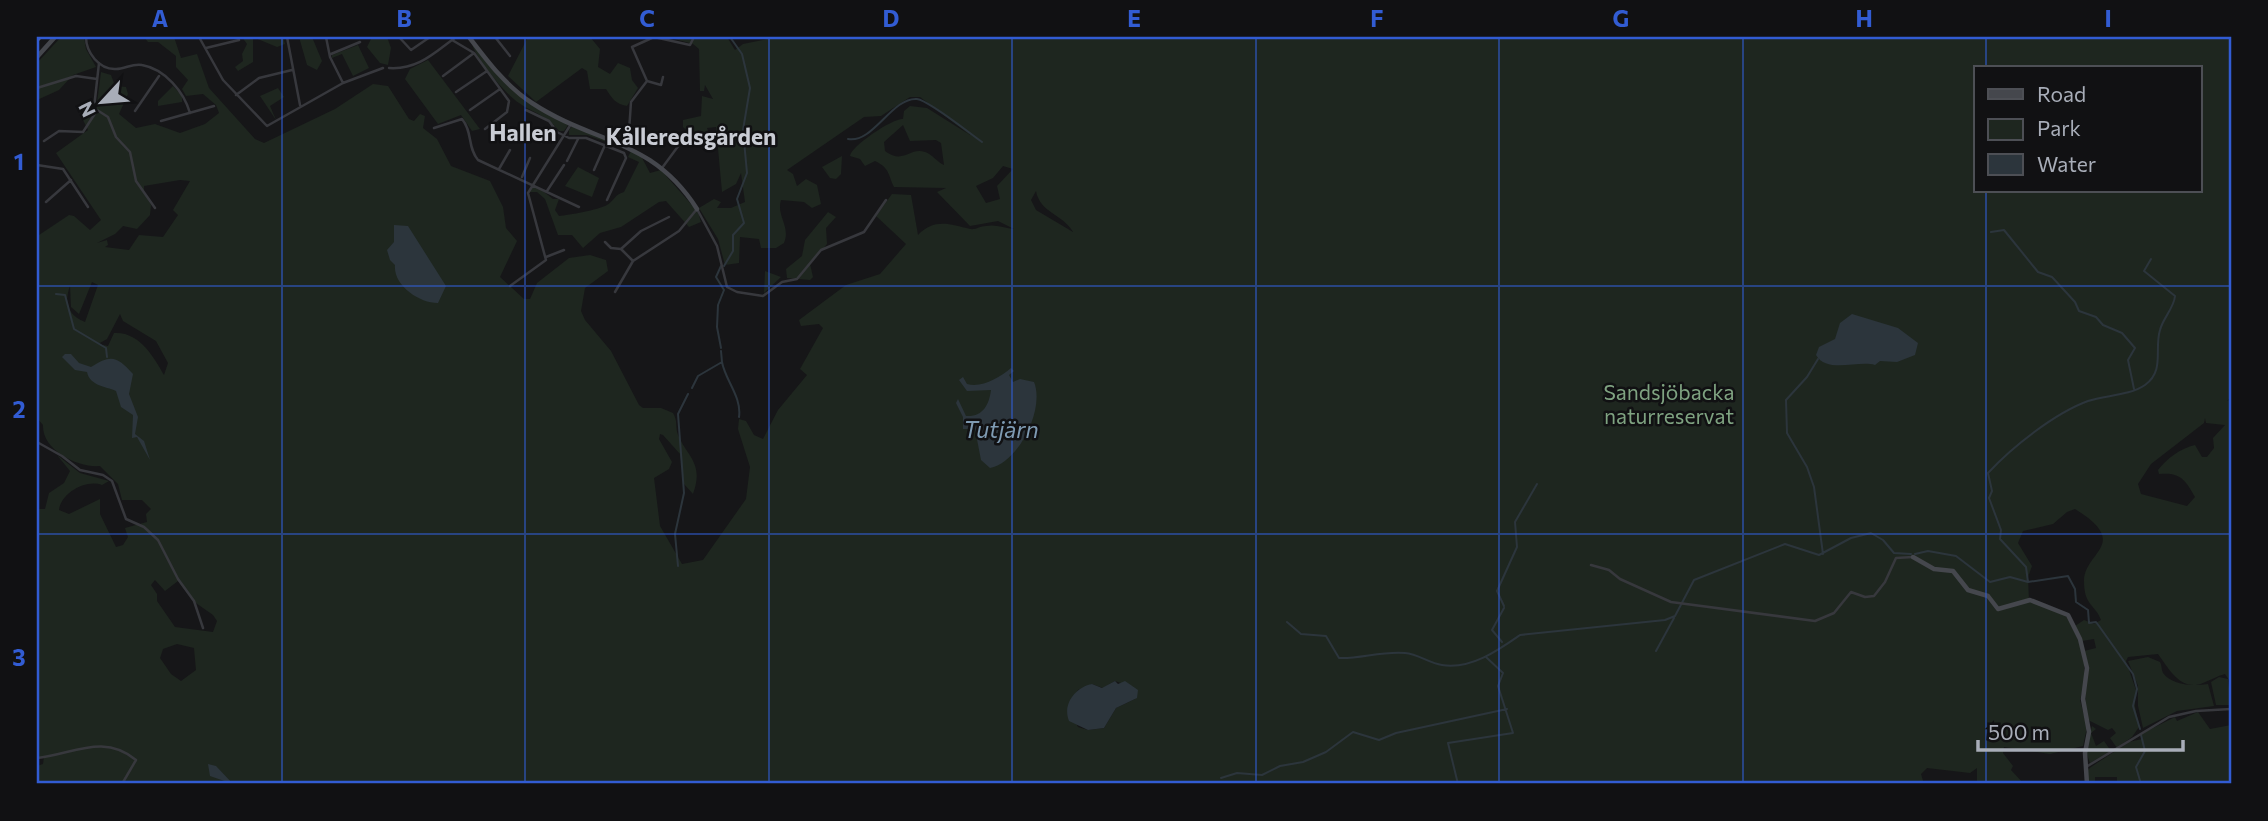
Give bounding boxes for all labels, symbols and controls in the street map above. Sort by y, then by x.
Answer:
text: A [152,4,169,32]
text: B [396,4,412,32]
text: C [639,4,655,32]
text: D [883,4,900,32]
text: E [1127,4,1141,32]
text: F [1370,4,1384,32]
text: G [1613,4,1629,32]
text: H [1855,4,1873,32]
text: I [2104,4,2112,32]
north arrow [66,66,136,136]
legend [1974,66,2202,192]
text: Road [2037,81,2086,106]
text: N [73,98,100,121]
text: Park [2037,115,2081,140]
district label: Hallen [489,118,557,146]
district label: Kålleredsgården [606,122,776,150]
text: 1 [14,147,24,175]
text: Water [2037,151,2096,176]
park label: Sandsjöbacka naturreservat [1603,379,1735,428]
text: 2 [12,395,26,423]
water label: Tutjärn [963,415,1039,443]
text: 3 [12,643,26,671]
scale bar [1978,709,2182,753]
text: 500 m [1988,719,2050,744]

